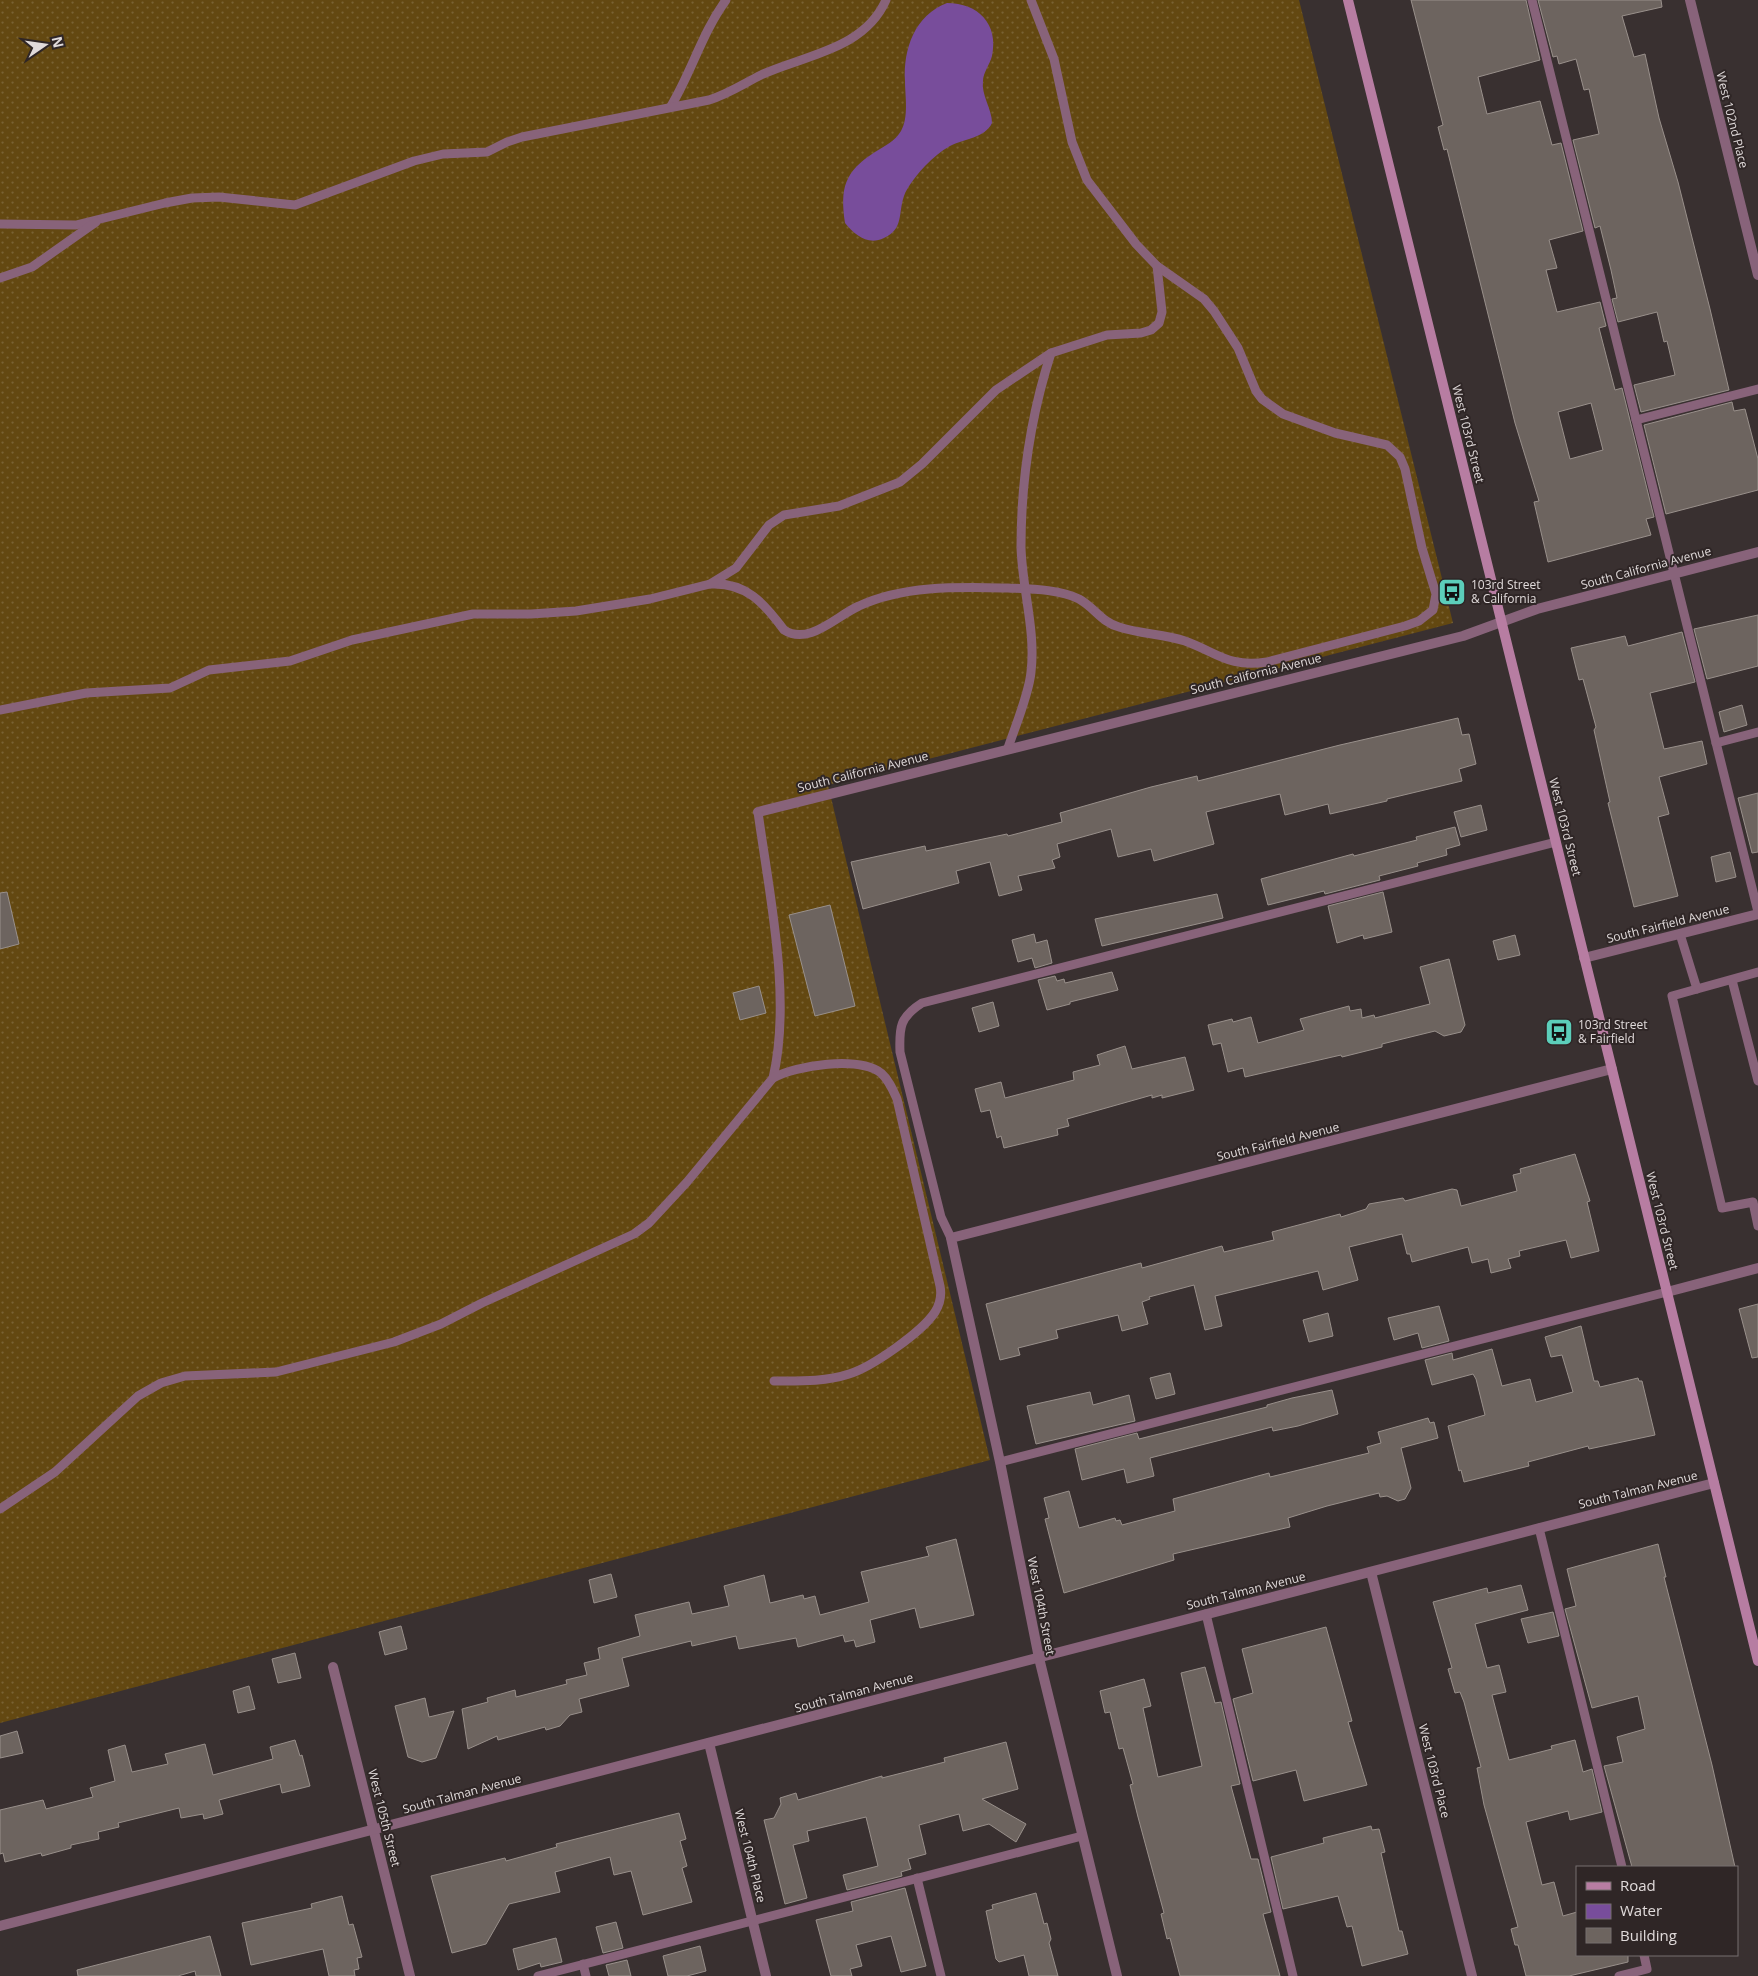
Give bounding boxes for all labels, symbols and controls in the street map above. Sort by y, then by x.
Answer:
north arrow [20,20,70,70]
text: N [48,34,69,50]
street label: West 102nd Place [1712,70,1753,170]
street label: West 103rd Street [1448,383,1489,485]
street label: South California Avenue [1579,542,1713,593]
place label: 103rd Street & California [1471,576,1540,607]
bus stop icon: 103rd Street & California [1437,577,1467,607]
street label: South California Avenue [1189,649,1323,698]
street label: South California Avenue [796,747,930,796]
street label: West 103rd Street [1545,776,1586,878]
street label: South Fairfield Avenue [1605,900,1731,947]
place label: 103rd Street & Fairfield [1578,1016,1647,1047]
bus stop icon: 103rd Street & Fairfield [1544,1017,1574,1047]
street label: South Fairfield Avenue [1215,1118,1341,1165]
street label: West 103rd Street [1642,1170,1683,1272]
street label: South Talman Avenue [1577,1466,1699,1513]
street label: West 104th Street [1024,1555,1059,1657]
street label: South Talman Avenue [1185,1567,1307,1614]
street label: South Talman Avenue [793,1668,915,1717]
street label: West 103rd Place [1415,1722,1454,1820]
street label: West 105th Street [364,1767,405,1868]
street label: South Talman Avenue [401,1769,523,1818]
street label: West 104th Place [731,1807,770,1905]
legend [1576,1866,1738,1956]
text: Road [1620,1875,1656,1895]
text: Water [1620,1900,1662,1920]
text: Building [1620,1925,1677,1945]

